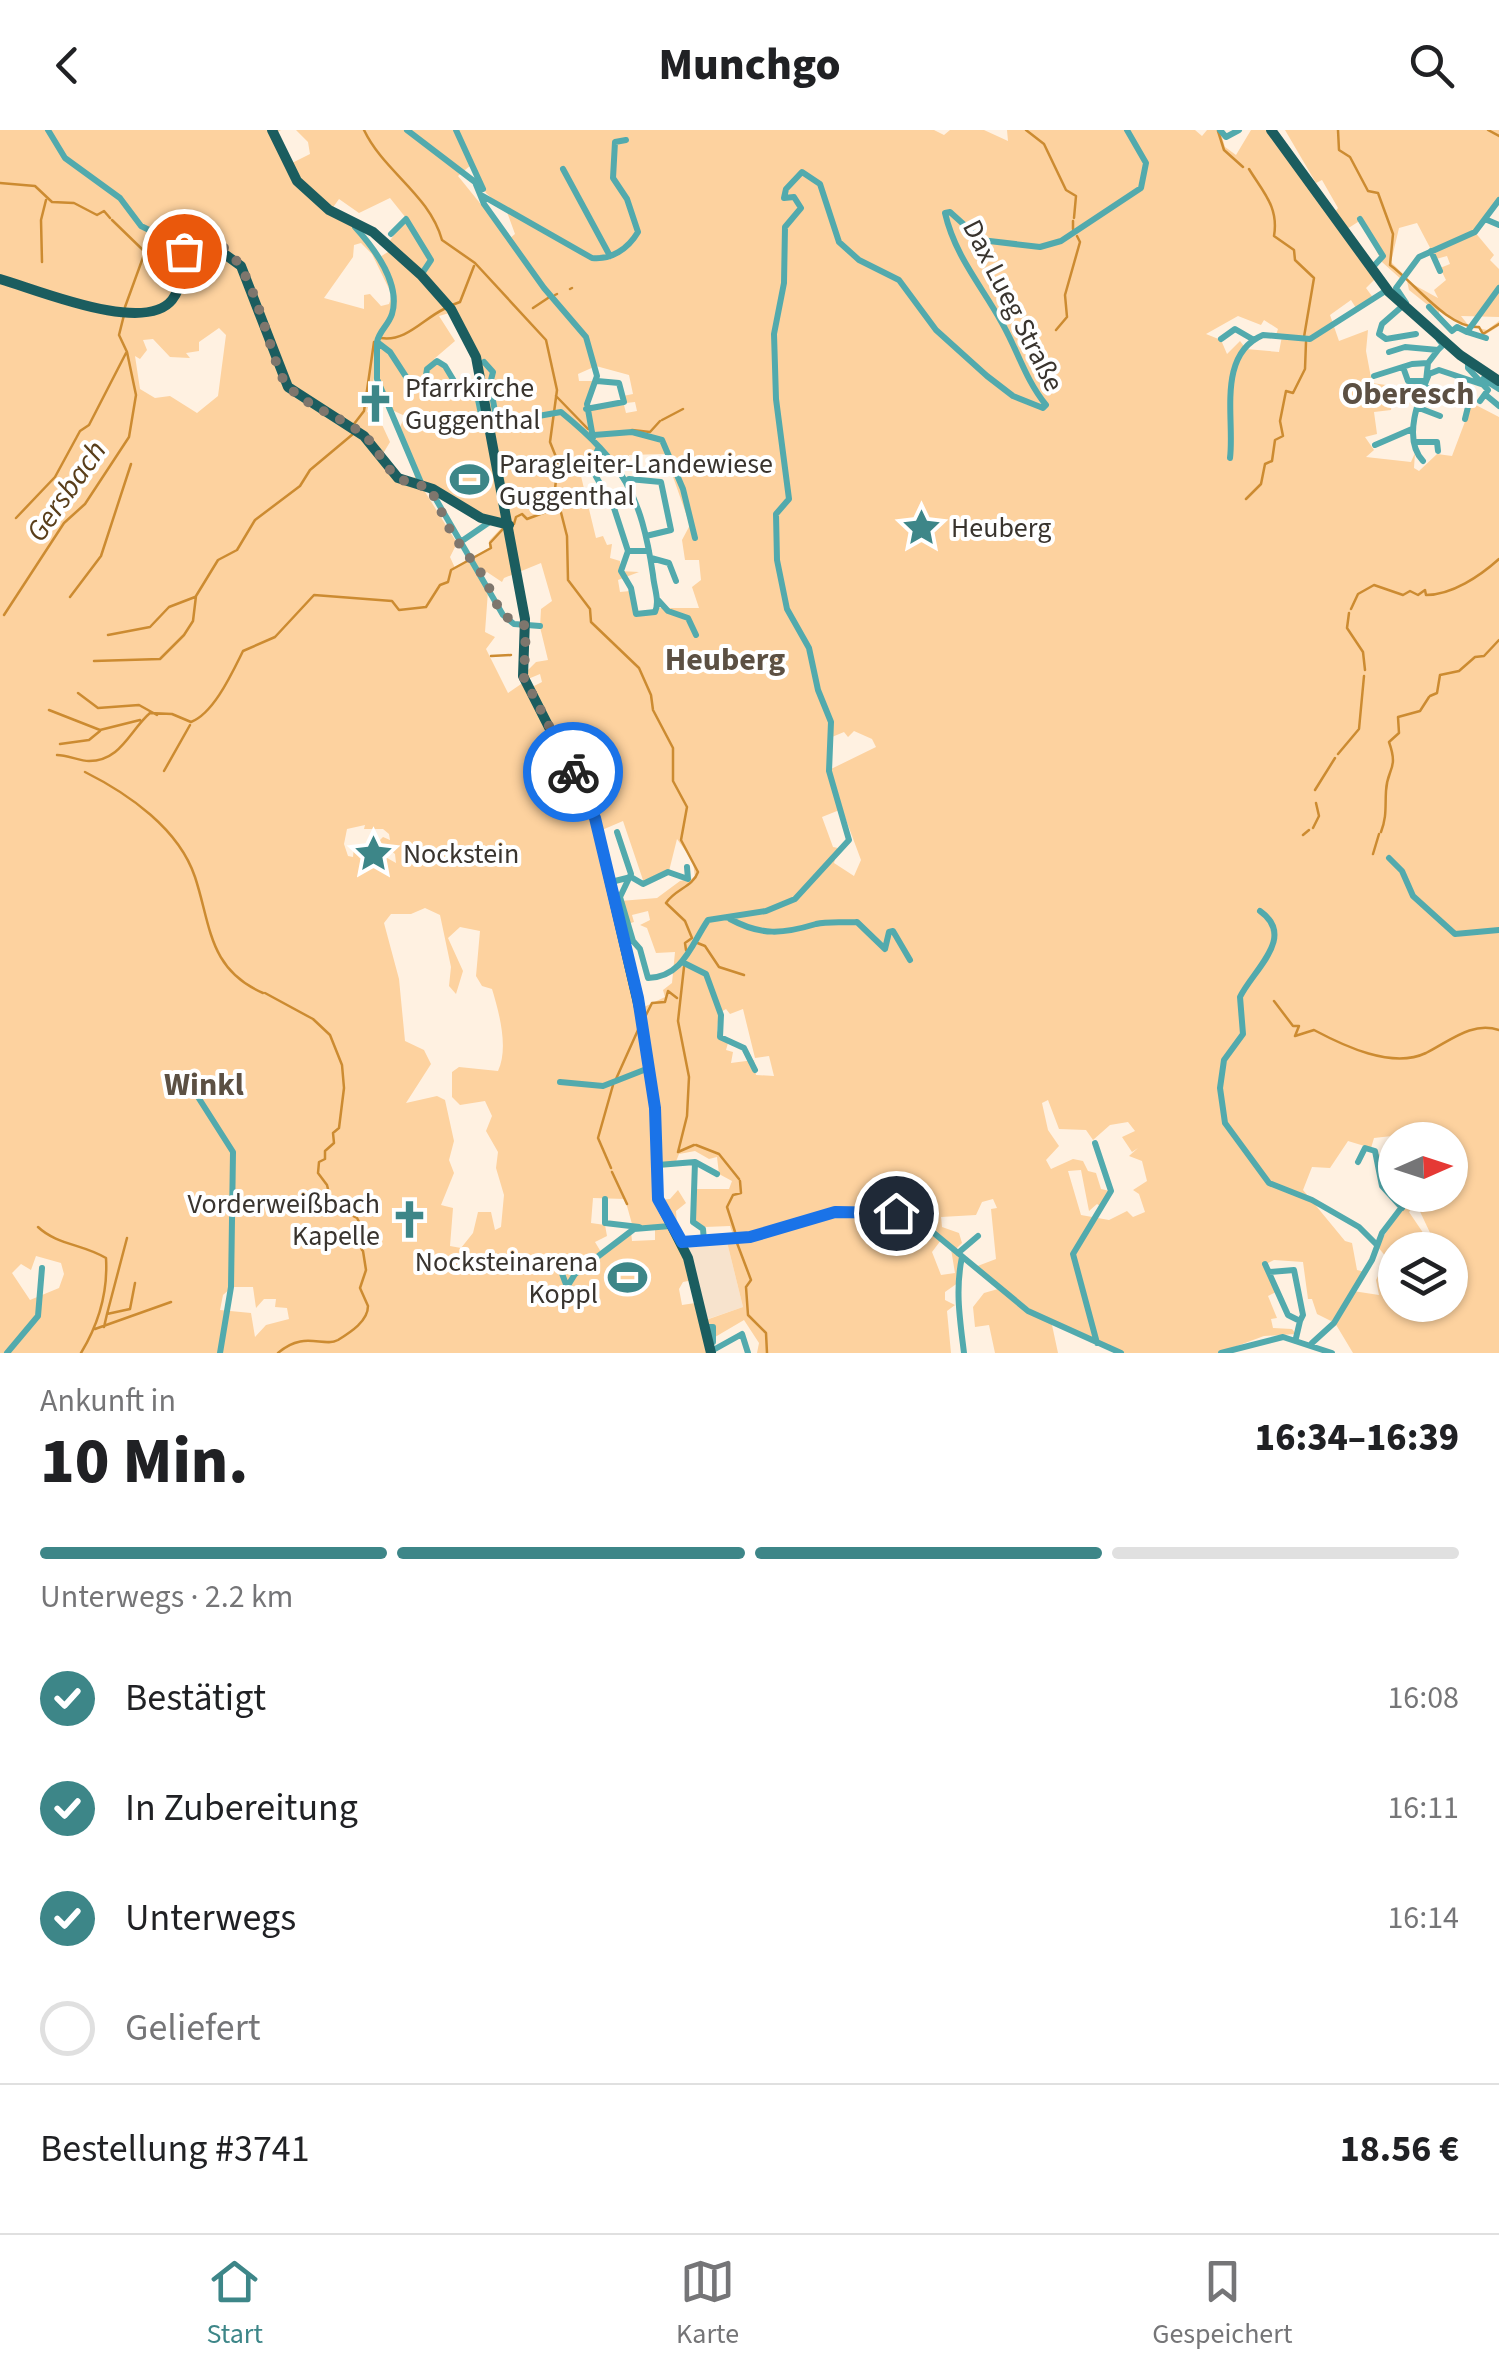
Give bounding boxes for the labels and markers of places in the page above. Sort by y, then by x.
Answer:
pin [142,209,227,294]
place label: Pfarrkirche Guggenthal [405,368,541,440]
church icon: Pfarrkirche Guggenthal [354,382,396,424]
place label: Paragleiter-Landewiese Guggenthal [499,444,773,516]
sports icon: Paragleiter-Landewiese Guggenthal [448,458,490,500]
place icon: Heuberg [900,506,942,548]
place label: Heuberg [951,508,1051,548]
place icon: Nockstein [352,832,394,874]
place label: Nockstein [403,834,519,874]
pin [854,1171,939,1256]
place label: Vorderweißbach Kapelle [188,1184,380,1256]
church icon: Vorderweißbach Kapelle [389,1198,431,1240]
place label: Nocksteinarena Koppl [415,1242,598,1314]
sports icon: Nocksteinarena Koppl [607,1256,649,1298]

